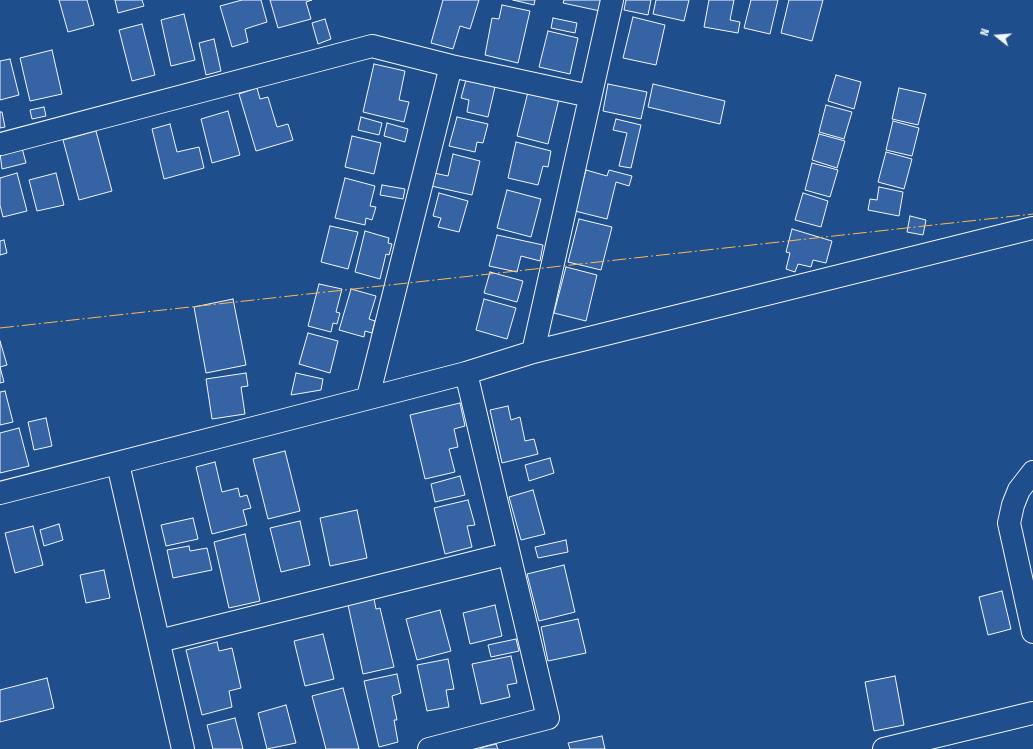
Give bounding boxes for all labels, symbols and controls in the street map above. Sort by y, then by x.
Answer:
north arrow [977,16,1017,56]
text: N [978,27,992,37]

